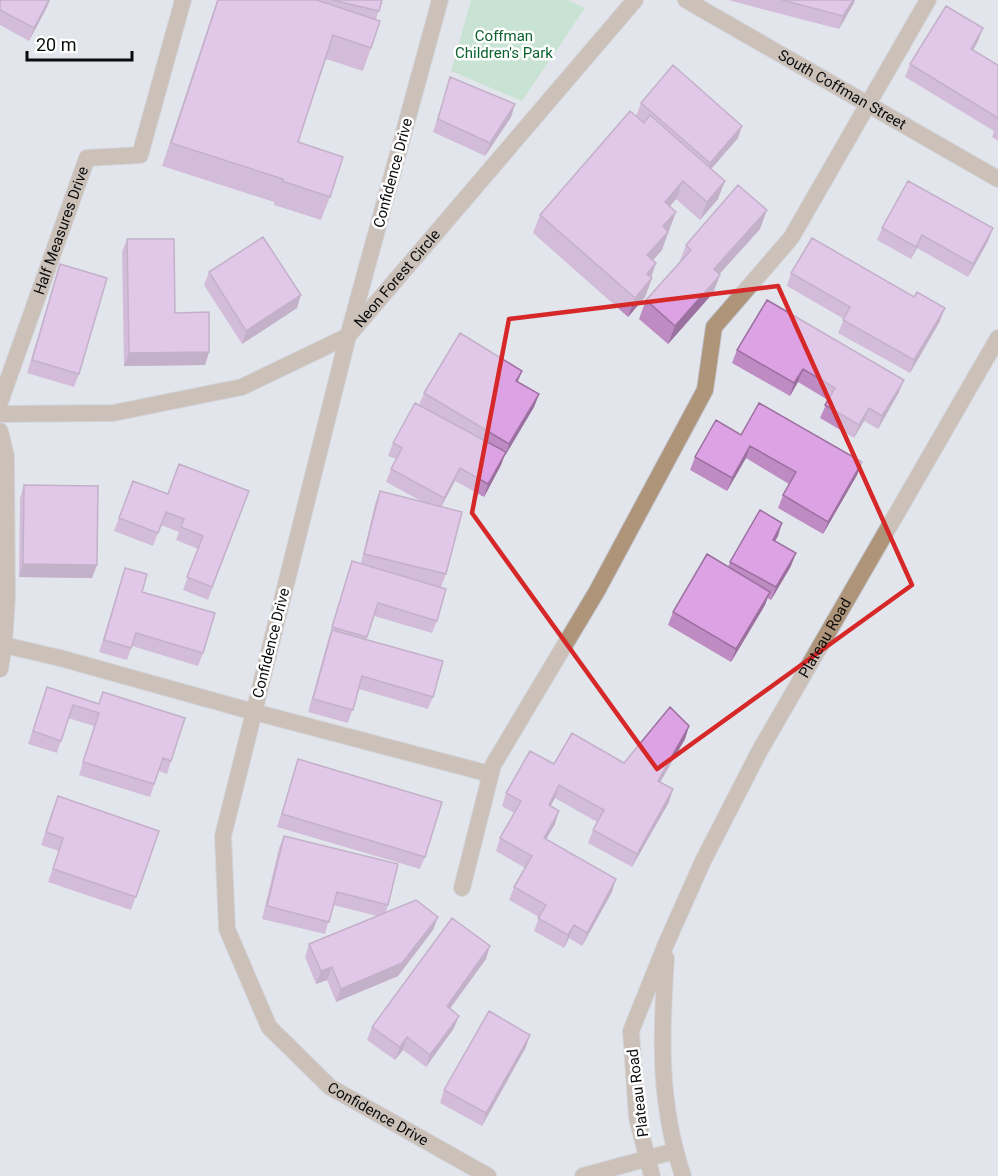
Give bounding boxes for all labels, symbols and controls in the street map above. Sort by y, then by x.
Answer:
scale bar [27,24,132,62]
park label: Coffman Children's Park [455,27,553,62]
text: 20 m [36,34,76,55]
street label: South Coffman Street [775,46,909,133]
street label: Confidence Drive [370,116,416,230]
street label: Half Measures Drive [30,164,92,297]
street label: Neon Forest Circle [350,226,444,331]
street label: Confidence Drive [249,586,293,700]
street label: Plateau Road [795,595,855,681]
street label: Plateau Road [624,1048,652,1138]
street label: Confidence Drive [324,1078,432,1150]

